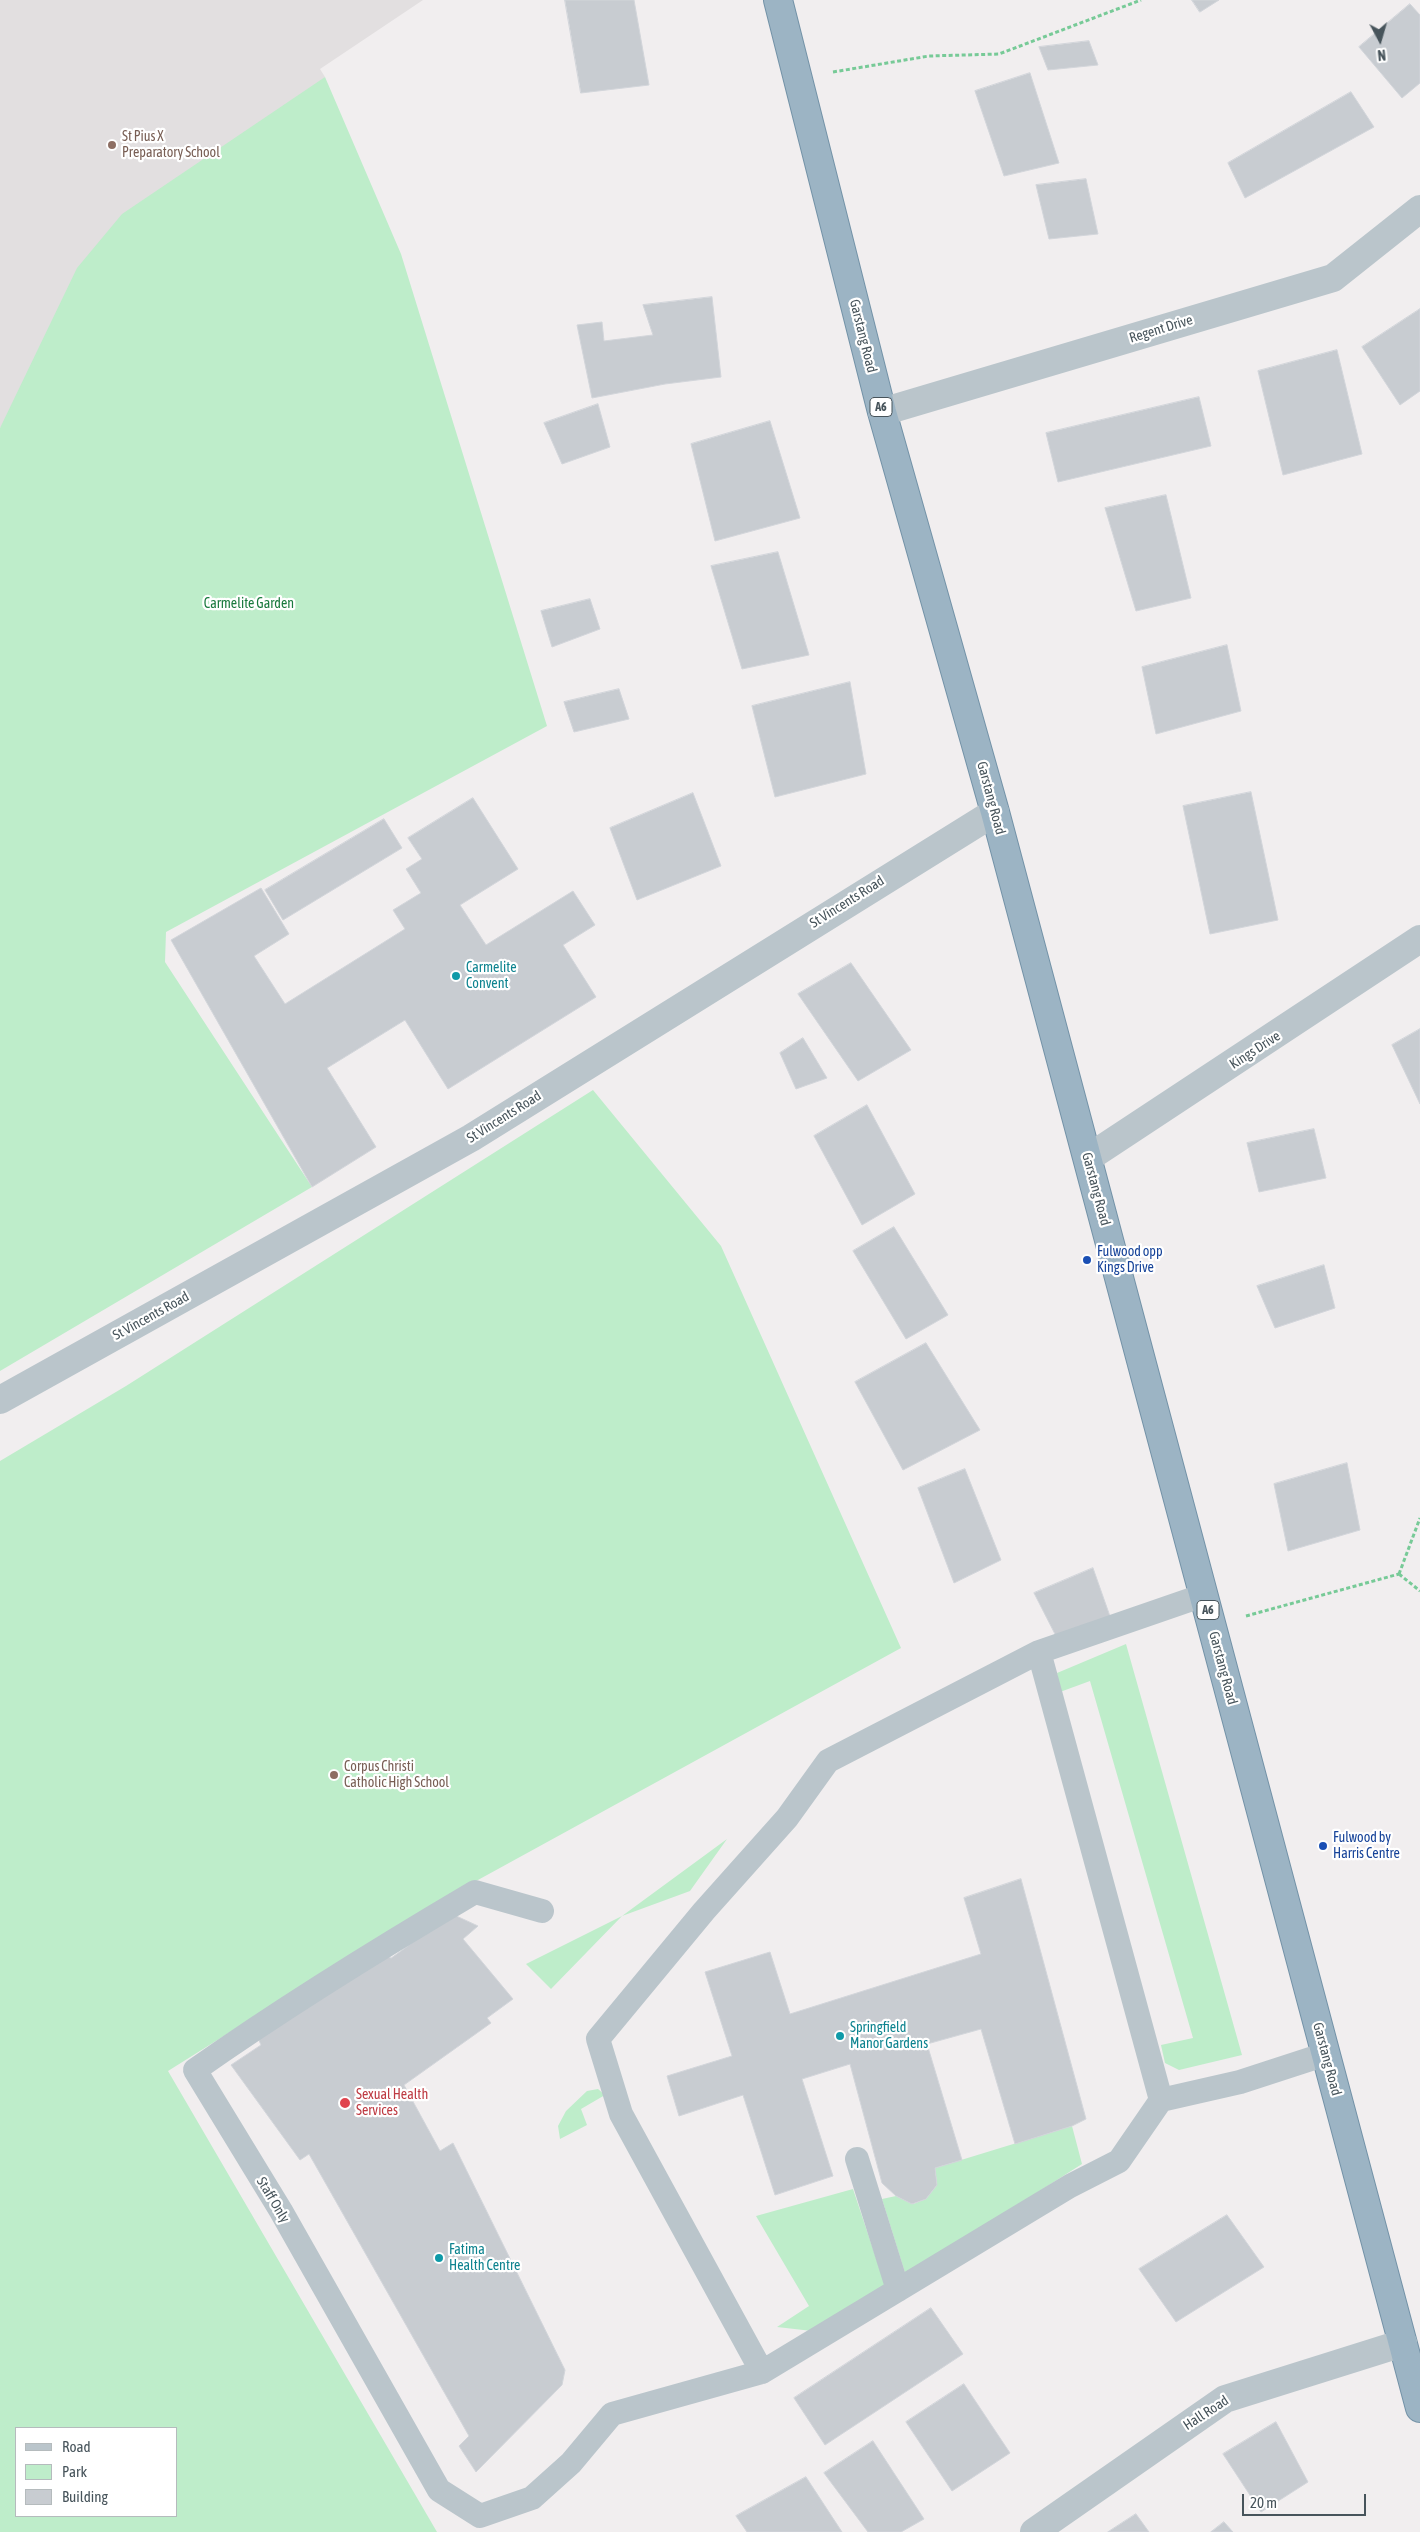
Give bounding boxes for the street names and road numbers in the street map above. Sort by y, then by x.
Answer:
street label: Garstang Road [846,298,880,374]
street label: Regent Drive [1127,311,1195,347]
road number: A6 [870,398,892,417]
street label: Garstang Road [973,760,1009,836]
street label: St Vincents Road [807,872,887,932]
street label: Kings Drive [1227,1027,1283,1073]
street label: St Vincents Road [464,1087,544,1147]
street label: Garstang Road [1078,1151,1114,1227]
street label: St Vincents Road [110,1288,192,1344]
road number: A6 [1197,1600,1219,1620]
street label: Garstang Road [1205,1630,1241,1706]
street label: Garstang Road [1309,2021,1345,2097]
street label: Staff Only [253,2174,293,2226]
street label: Hall Road [1180,2392,1232,2434]

